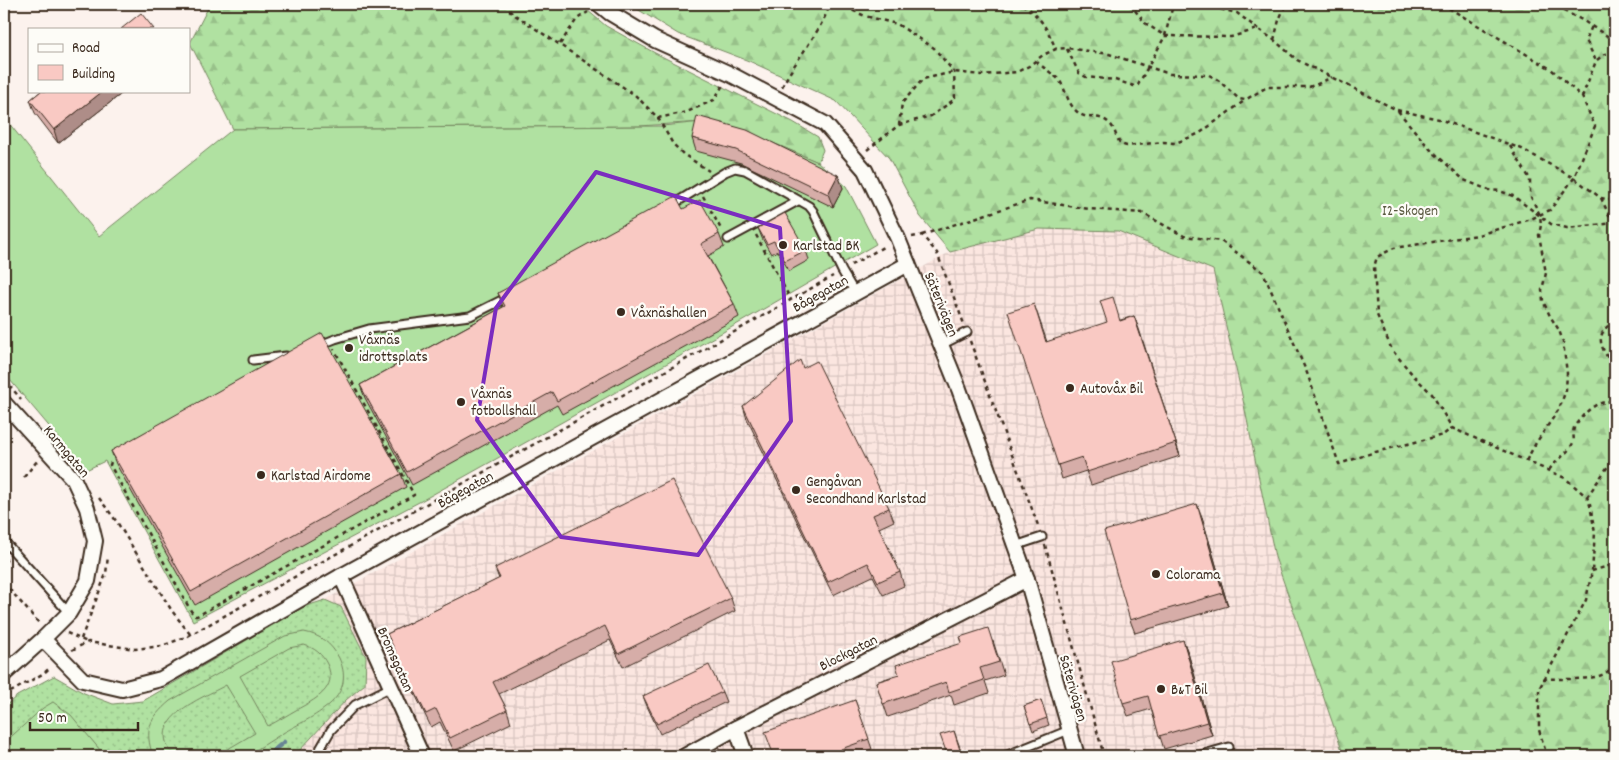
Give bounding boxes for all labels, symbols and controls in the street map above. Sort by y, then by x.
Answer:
legend [28,28,190,92]
text: Road [72,38,100,60]
text: Building [72,64,115,86]
park label: I2-Skogen [1382,201,1438,223]
place label: Karlstad BK [793,236,860,258]
marker: Karlstad BK [777,239,789,251]
street label: Säterivägen [917,269,963,341]
street label: Bågegatan [789,270,853,319]
place label: Våxnäshallen [631,303,707,325]
marker: Våxnäshallen [615,306,627,318]
place label: Våxnäs idrottsplats [359,330,428,369]
marker: Våxnäs idrottsplats [343,342,355,354]
place label: Autovåx Bil [1080,379,1143,401]
marker: Autovåx Bil [1064,382,1076,394]
place label: Våxnäs fotbollshall [471,384,537,423]
marker: Våxnäs fotbollshall [455,396,467,408]
street label: Karmgatan [37,421,94,484]
place label: Karlstad Airdome [271,466,371,488]
street label: Bågegatan [434,466,498,515]
marker: Karlstad Airdome [255,469,267,481]
place label: Gengåvan Secondhand Karlstad [806,472,926,511]
marker: Gengåvan Secondhand Karlstad [790,484,802,496]
place label: Colorama [1166,565,1221,587]
marker: Colorama [1150,568,1162,580]
street label: Bromsgatan [370,624,418,696]
street label: Blockgatan [816,630,882,678]
street label: Säterivägen [1052,653,1092,725]
place label: B&T Bil [1171,680,1208,702]
marker: B&T Bil [1155,683,1167,695]
scale bar [30,700,138,732]
text: 50 m [38,708,67,730]

